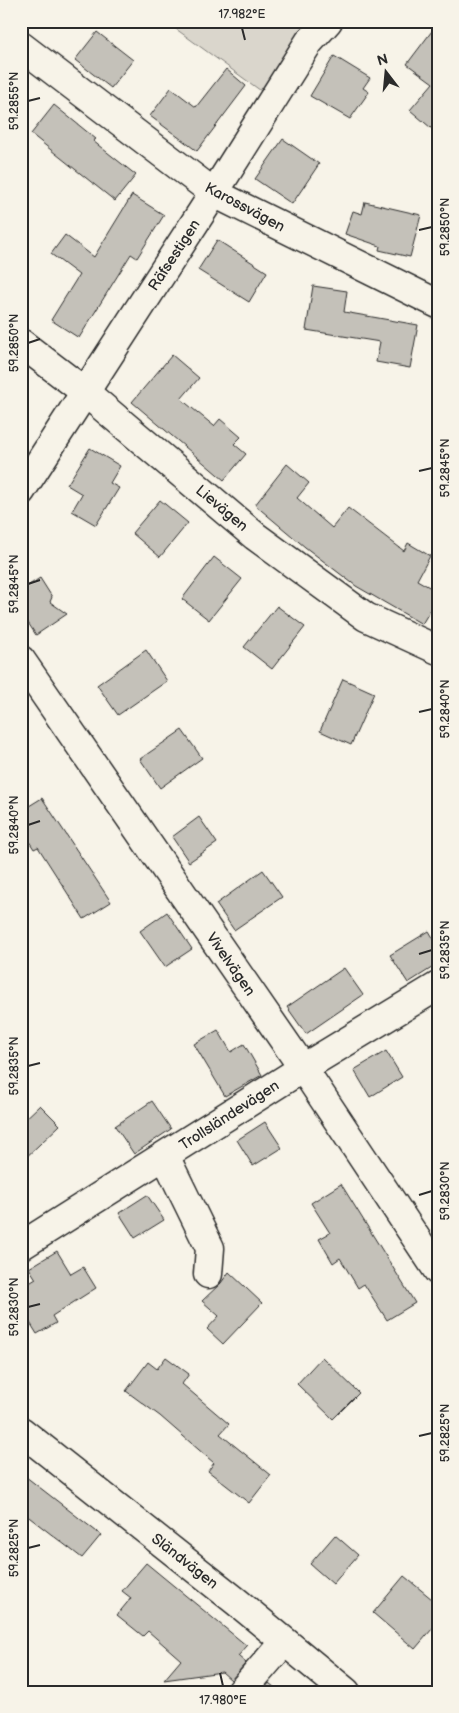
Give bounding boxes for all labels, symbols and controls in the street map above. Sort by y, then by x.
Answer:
text: 17.982°E [219,7,266,22]
north arrow [362,48,412,98]
text: N [375,50,390,70]
text: 59.2855°N [7,72,22,130]
street label: Karossvägen [201,178,288,237]
text: 59.2850°N [438,198,453,256]
street label: Räfsestigen [144,216,205,295]
text: 59.2850°N [7,314,22,372]
text: 59.2845°N [438,439,453,497]
street label: Lievägen [192,481,252,536]
text: 59.2845°N [7,555,22,613]
text: 59.2840°N [438,679,453,739]
text: 59.2840°N [7,795,22,855]
text: 59.2835°N [438,921,453,979]
street label: Vivelvägen [202,929,259,1000]
text: 59.2835°N [7,1037,22,1095]
street label: Trollsländevägen [176,1076,283,1155]
text: 59.2830°N [438,1161,453,1221]
text: 59.2830°N [7,1277,22,1337]
text: 59.2825°N [438,1404,453,1462]
text: 59.2825°N [7,1519,22,1577]
street label: Sländvägen [148,1529,222,1593]
text: 17.980°E [199,1693,247,1708]

